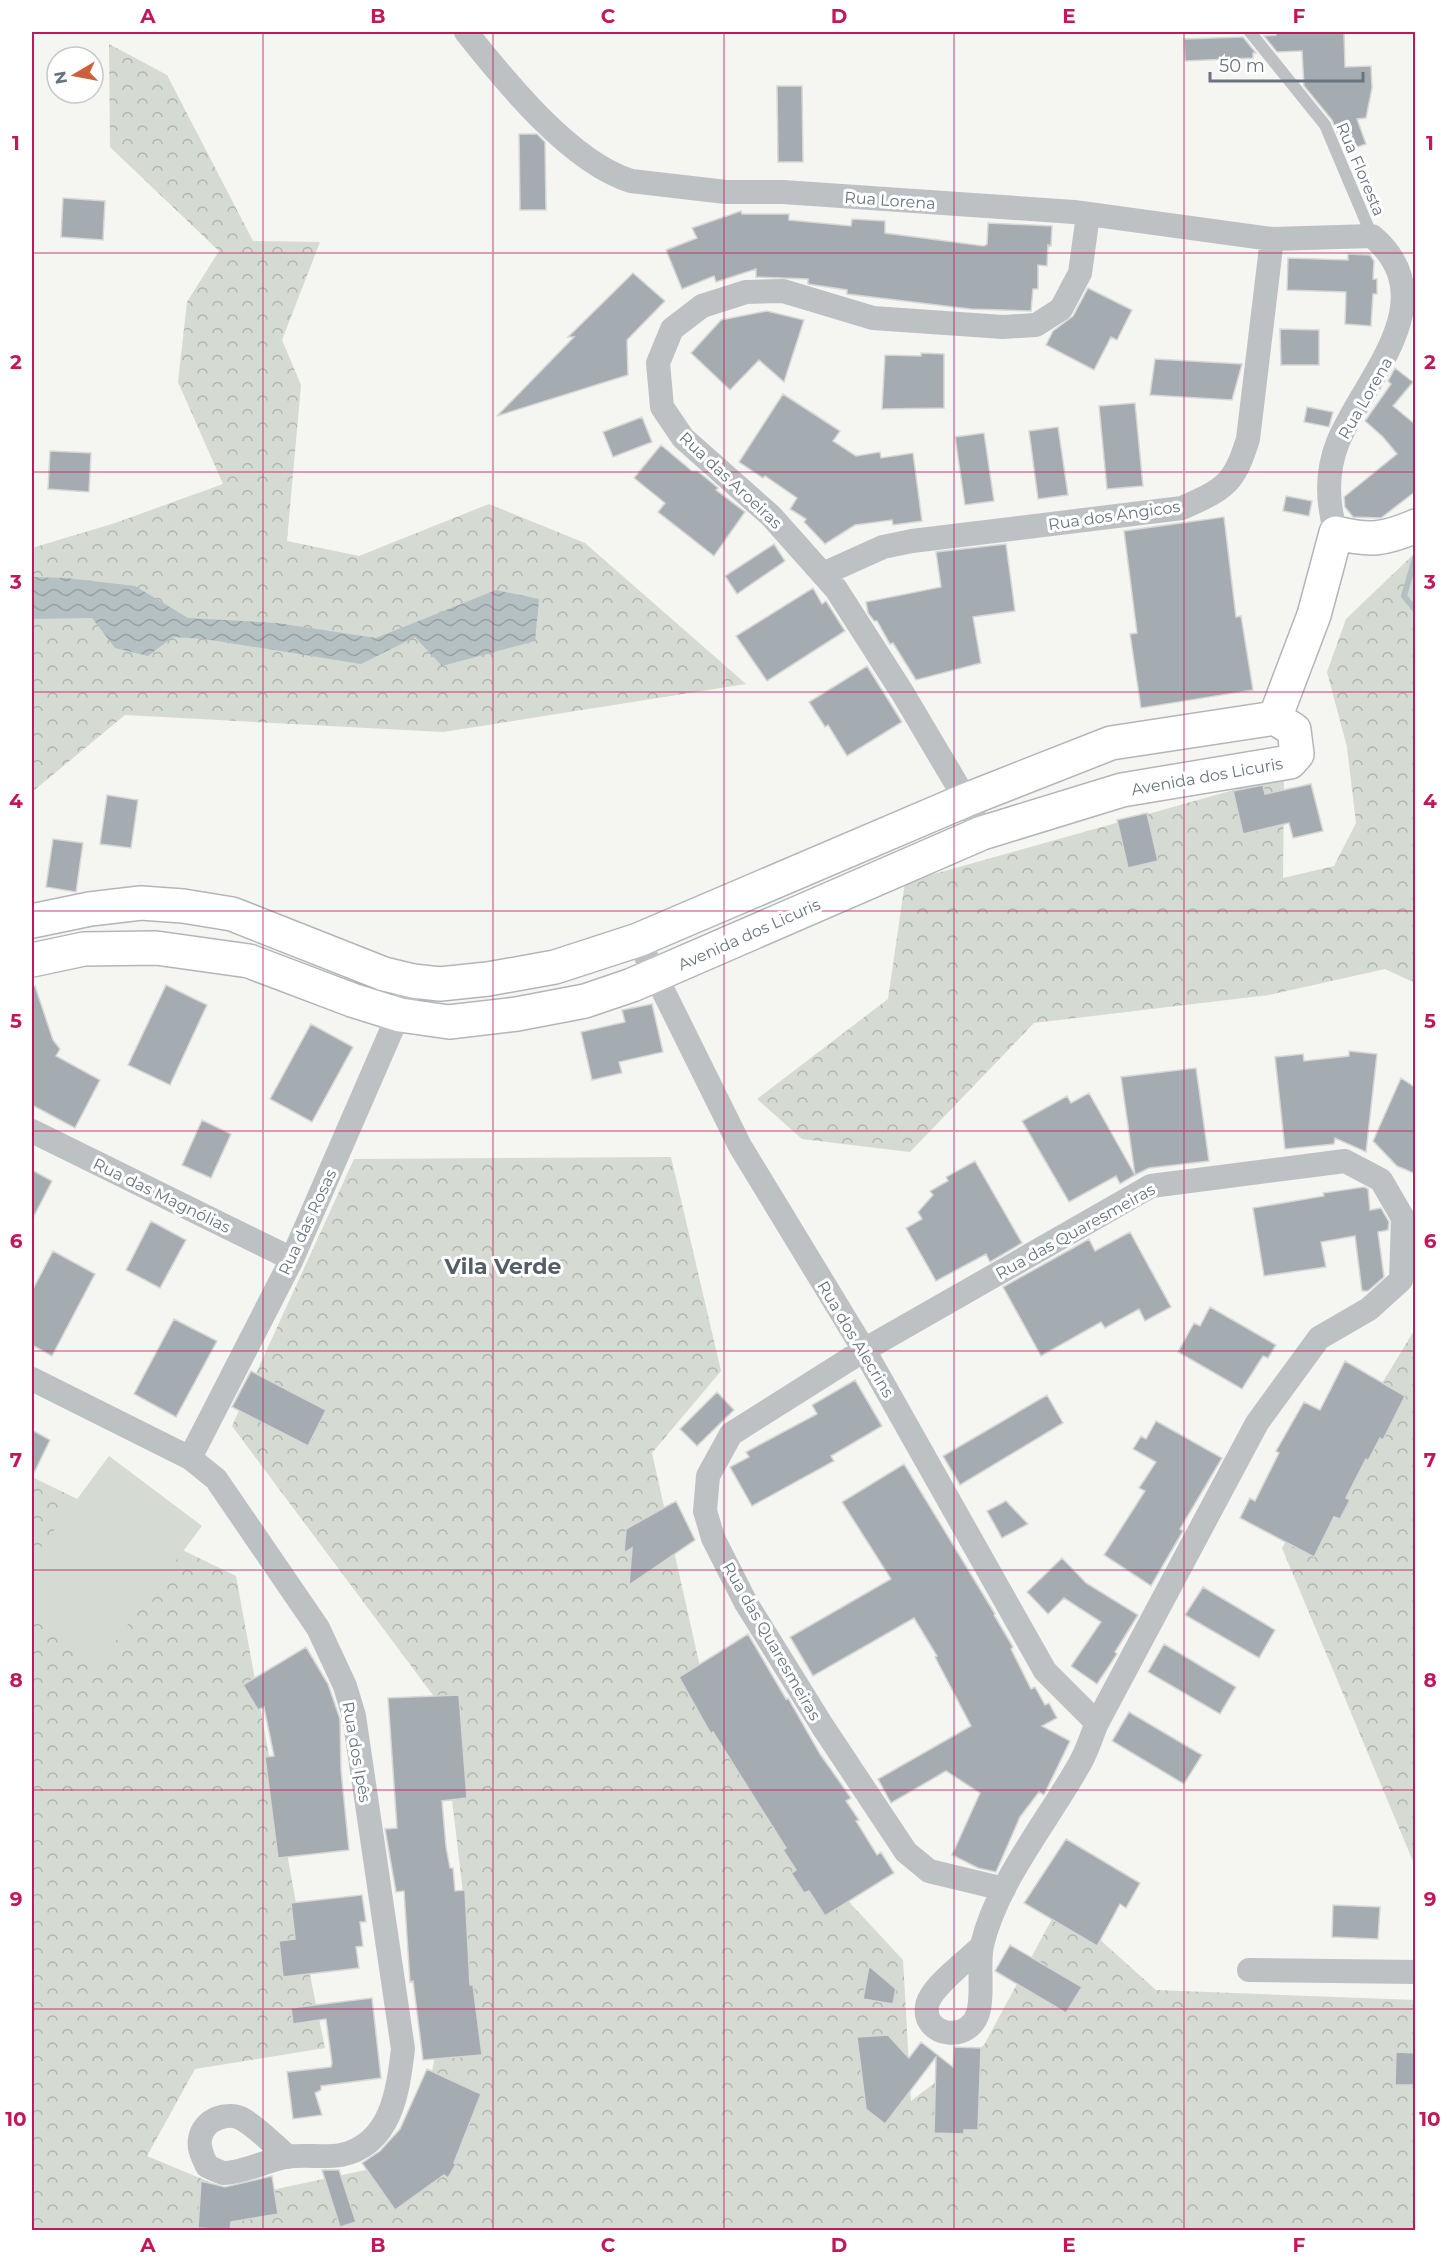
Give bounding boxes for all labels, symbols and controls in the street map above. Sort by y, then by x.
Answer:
text: A [139,4,156,28]
text: B [370,4,386,28]
text: C [601,4,616,28]
text: D [831,4,847,28]
text: E [1062,4,1076,28]
text: F [1293,4,1306,28]
north arrow [45,45,105,105]
scale bar [1210,45,1363,83]
text: 50 m [1219,55,1265,77]
text: N [50,69,71,86]
street label: Rua Floresta [1332,120,1389,219]
text: 1 [12,131,20,155]
text: 1 [1426,131,1434,155]
street label: Rua Lorena [844,188,936,213]
text: 2 [10,350,22,374]
text: 2 [1424,350,1436,374]
street label: Rua Lorena [1334,354,1397,443]
street label: Rua das Aroeiras [676,428,786,533]
street label: Rua dos Angicos [1047,497,1181,534]
text: 3 [9,570,22,594]
text: 3 [1423,570,1436,594]
street label: Avenida dos Licuris [1130,754,1285,799]
text: 4 [9,789,23,813]
text: 4 [1423,789,1437,813]
street label: Avenida dos Licuris [675,894,823,974]
text: 5 [10,1009,22,1033]
text: 5 [1424,1009,1436,1033]
street label: Rua das Magnólias [90,1154,234,1237]
street label: Rua das Rosas [275,1166,340,1278]
street label: Rua das Quaresmeiras [992,1180,1159,1283]
text: 6 [10,1229,23,1253]
text: 6 [1424,1229,1437,1253]
district label: Vila Verde [444,1253,562,1280]
street label: Rua dos Alecrins [813,1278,898,1401]
text: 7 [10,1448,22,1472]
text: 7 [1424,1448,1436,1472]
street label: Rua das Quaresmeiras [718,1559,825,1724]
text: 8 [9,1668,23,1692]
text: 8 [1423,1668,1437,1692]
street label: Rua dos Ipês [338,1700,375,1804]
text: 9 [10,1887,22,1911]
text: 9 [1424,1887,1436,1911]
text: 10 [5,2107,27,2131]
text: 10 [1419,2107,1441,2131]
text: A [139,2233,156,2257]
text: B [370,2233,386,2257]
text: C [601,2233,616,2257]
text: D [831,2233,847,2257]
text: E [1062,2233,1076,2257]
text: F [1293,2233,1306,2257]

